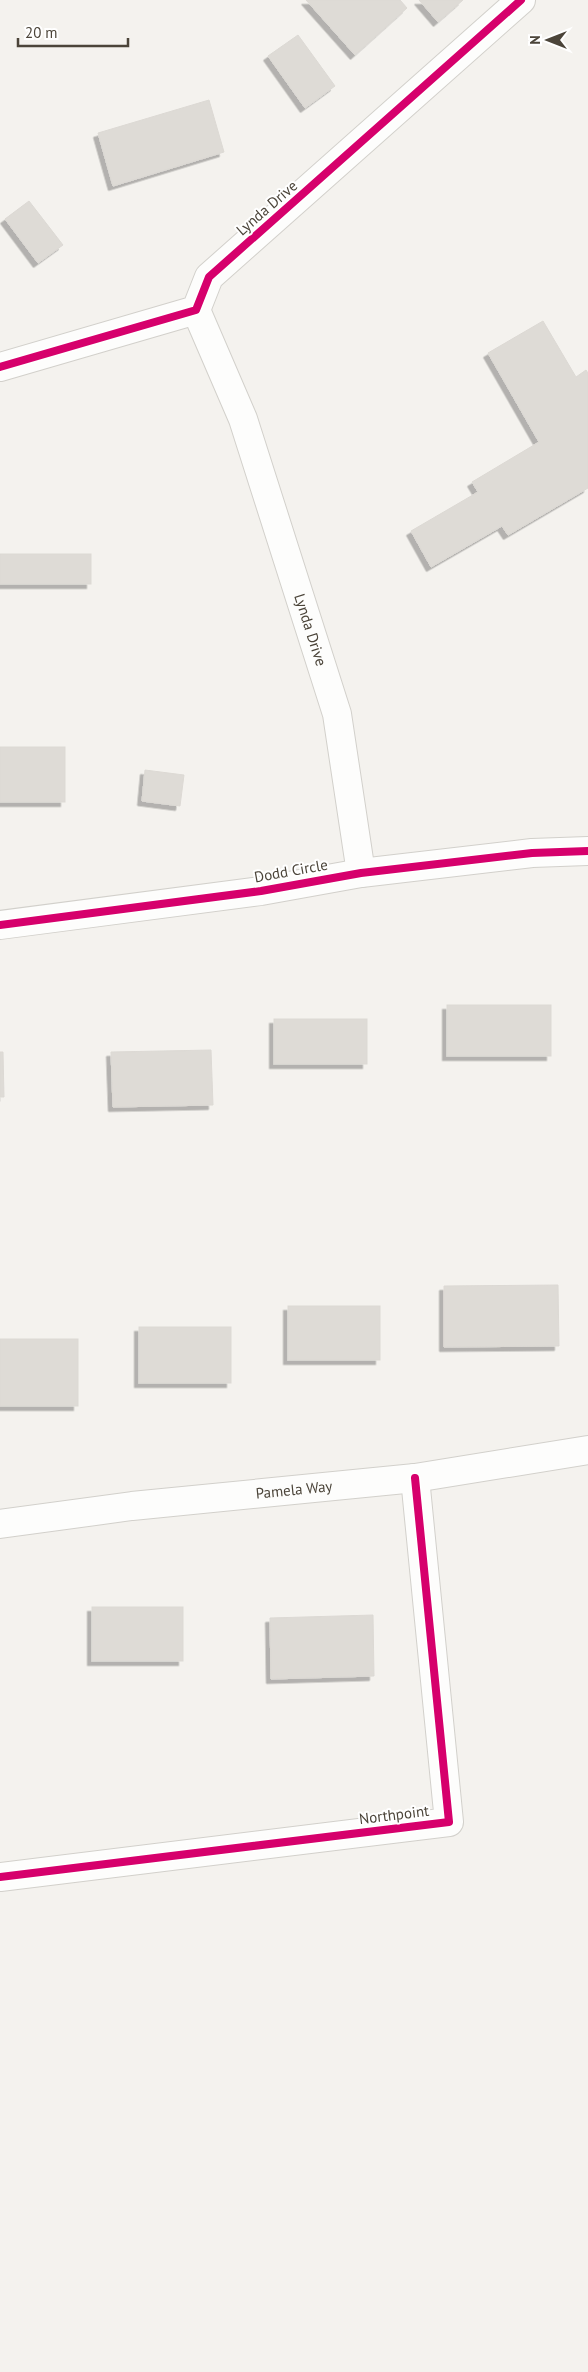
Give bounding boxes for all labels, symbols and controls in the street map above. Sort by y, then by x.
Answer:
scale bar [18,15,128,47]
north arrow [523,15,573,65]
text: 20 m [25,23,58,42]
text: N [526,35,544,45]
street label: Lynda Drive [232,176,301,239]
street label: Lynda Drive [290,591,331,668]
street label: Dodd Circle [253,855,329,886]
street label: Pamela Way [255,1476,333,1503]
street label: Northpoint [358,1801,430,1828]

